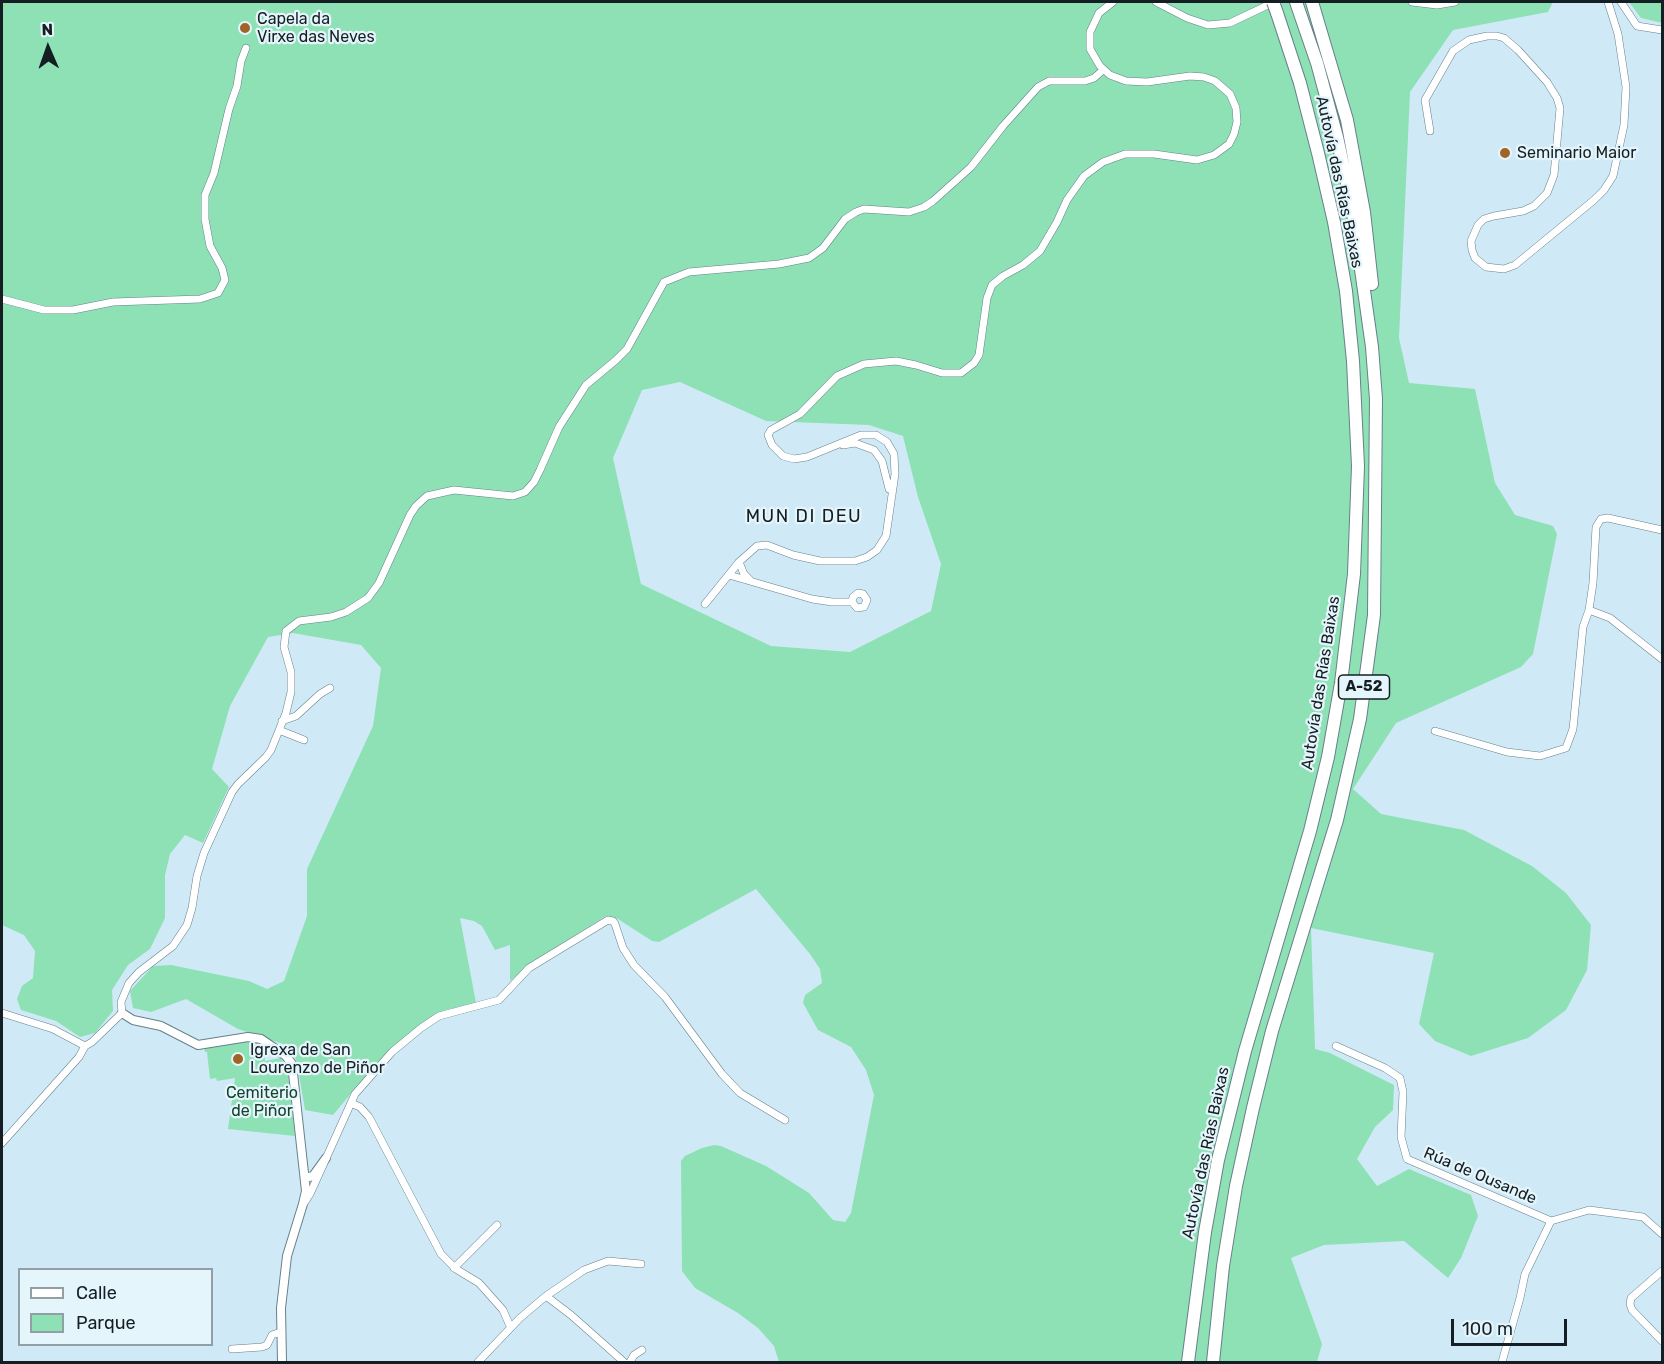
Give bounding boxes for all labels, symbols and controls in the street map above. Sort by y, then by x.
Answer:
place label: Capela da Virxe das Neves [257,9,375,47]
north arrow [18,18,78,78]
text: N [41,20,53,39]
marker: Capela da Virxe das Neves [238,21,252,35]
street label: Autovía das Rías Baixas [1311,94,1367,270]
place label: Seminario Maior [1517,143,1636,163]
marker: Seminario Maior [1498,146,1512,160]
district label: MUN DI DEU [746,506,862,528]
street label: Autovía das Rías Baixas [1298,595,1344,771]
road number: A-52 [1338,675,1390,699]
place label: Igrexa de San Lourenzo de Piñor [250,1040,385,1078]
marker: Igrexa de San Lourenzo de Piñor [231,1052,245,1066]
street label: Autovía das Rías Baixas [1178,1065,1234,1241]
park label: Cemiterio de Piñor [226,1083,298,1121]
street label: Rúa de Ousande [1421,1144,1539,1208]
legend [18,1268,213,1346]
text: Calle [76,1282,117,1304]
scale bar [1454,1307,1570,1345]
text: Parque [76,1312,136,1334]
text: 100 m [1462,1318,1513,1340]

